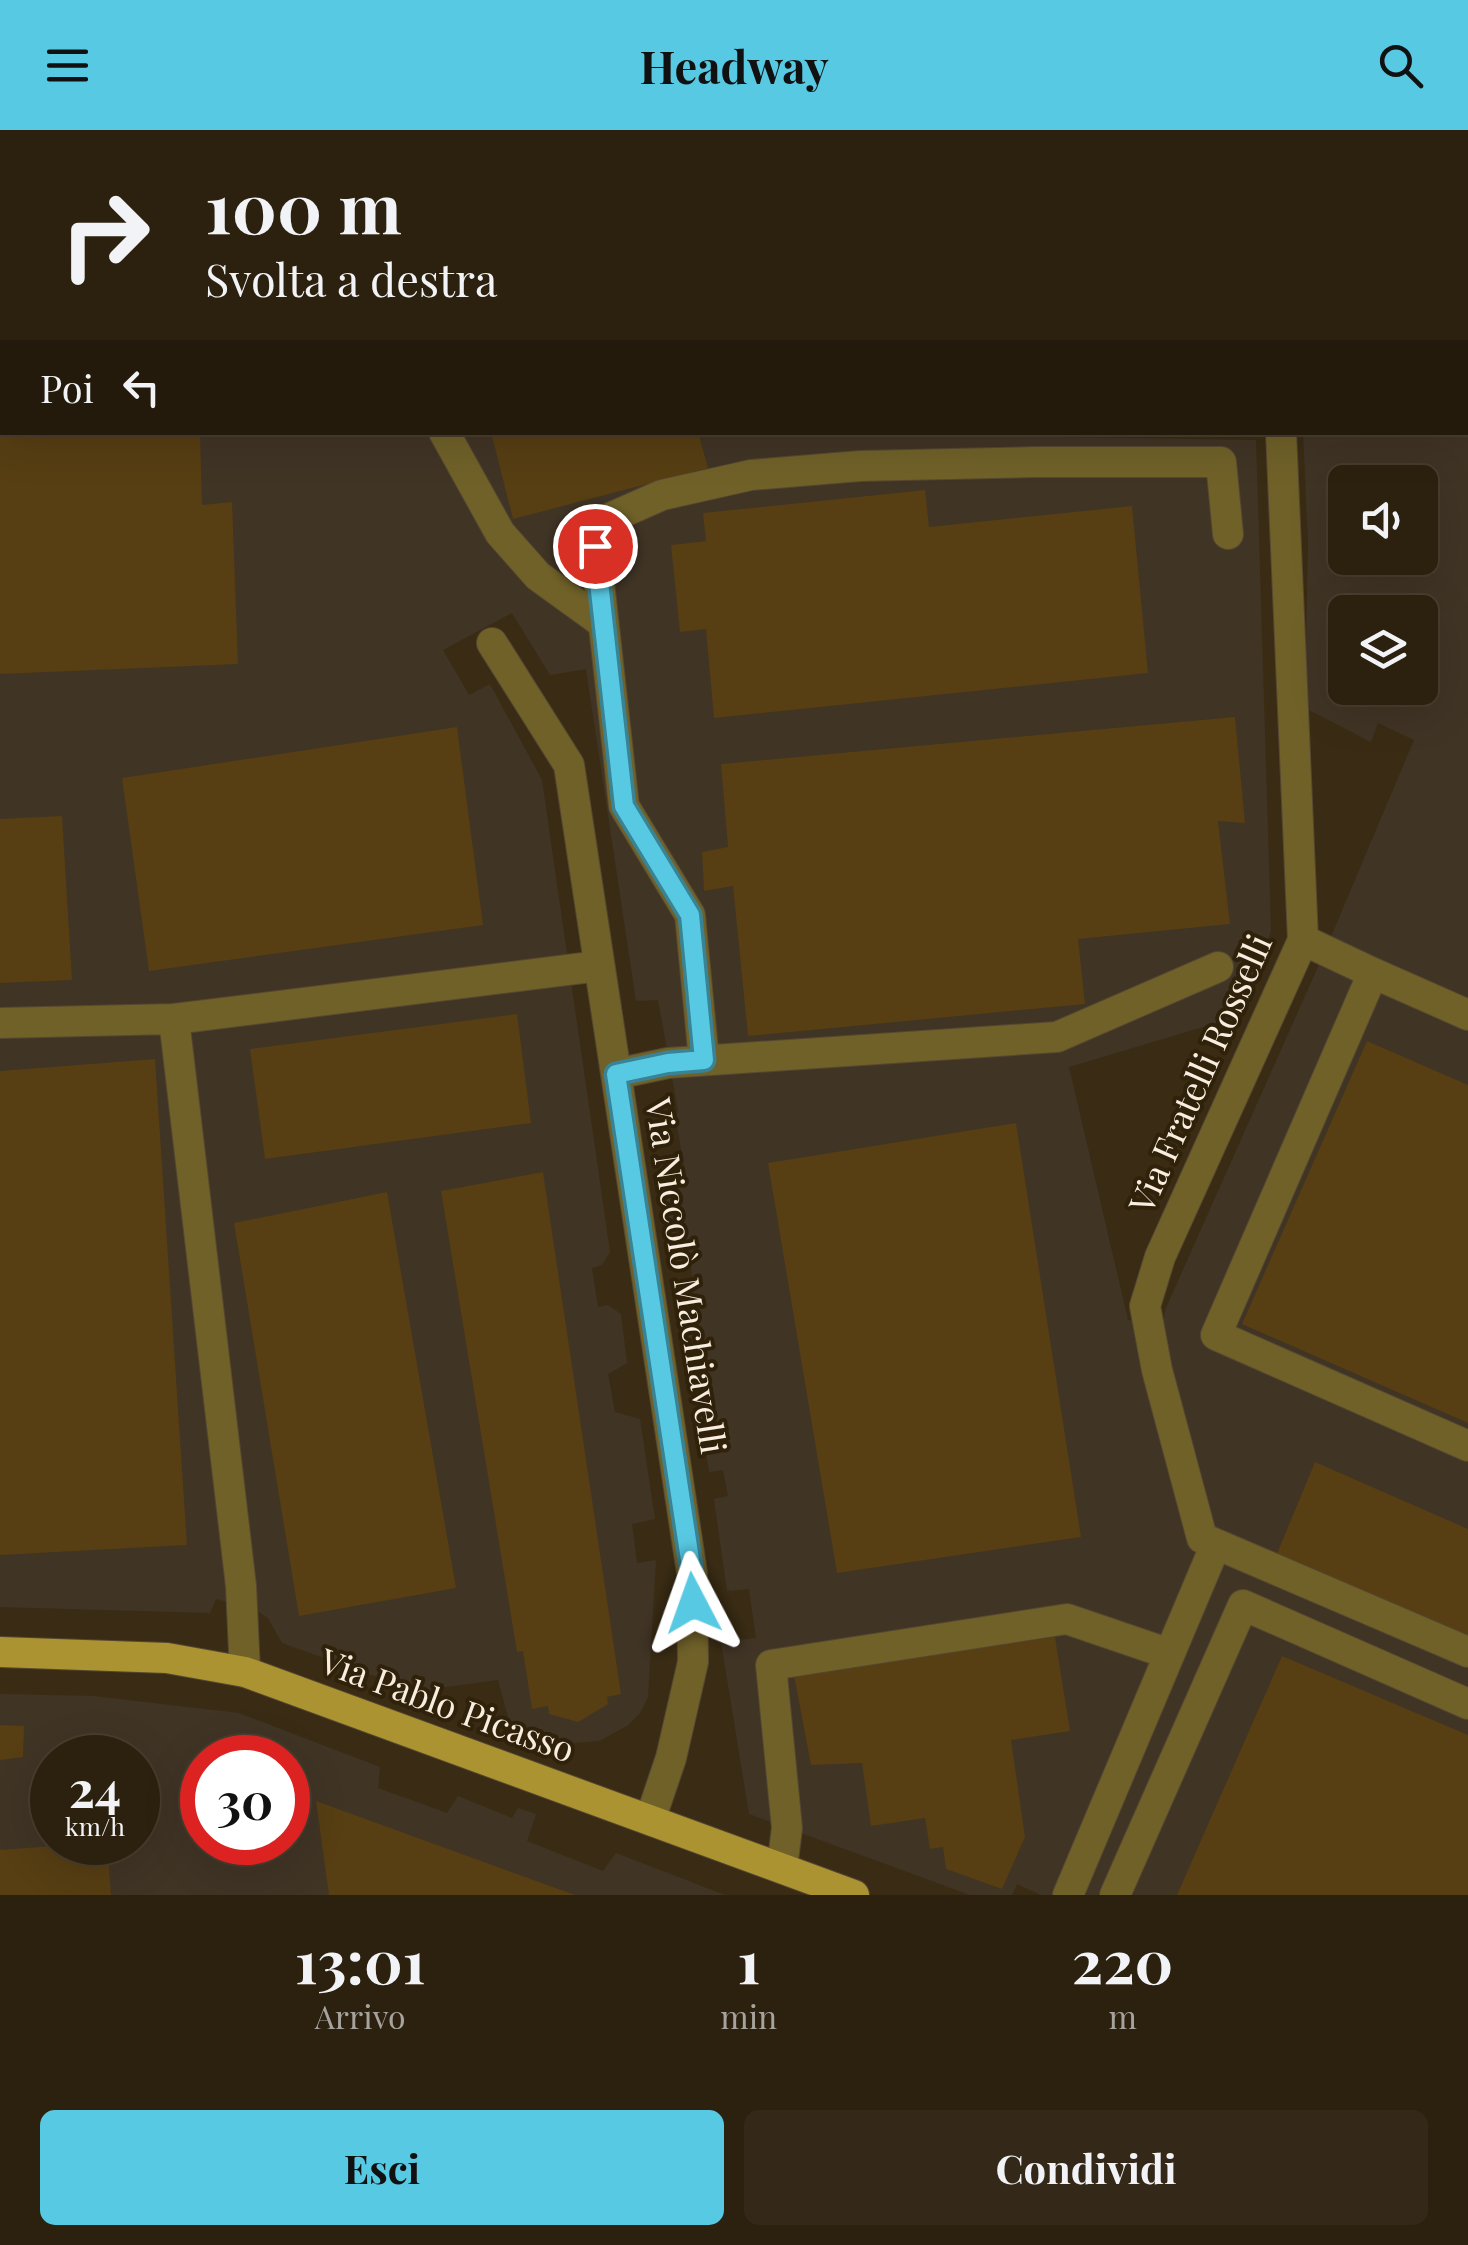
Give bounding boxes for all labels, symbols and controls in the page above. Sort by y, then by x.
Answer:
text: Headway [639,35,829,95]
icon: menu [40,38,95,93]
icon: search [1373,38,1428,93]
text: 100 m [205,158,402,252]
icon: right [40,170,170,300]
text: Svolta a destra [205,248,497,308]
icon: left [114,360,169,415]
text: Poi [40,362,94,413]
map controls [1328,465,1438,705]
button: sound [1328,465,1438,575]
pin [553,504,638,589]
icon: arrive [568,519,623,574]
button: layers [1328,595,1438,705]
street label: Via Fratelli Rosselli [1116,926,1281,1221]
street label: Via Niccolò Machiavelli [636,1093,739,1457]
position arrow [641,1551,745,1655]
street label: Via Pablo Picasso [313,1636,581,1771]
speed limit sign: 30 [180,1735,310,1865]
text: 24 [69,1754,121,1821]
text: km/h [65,1809,125,1842]
text: 13:01 [295,1919,426,1999]
text: 1 [737,1919,760,1999]
text: 220 [1072,1919,1173,1999]
text: Arrivo [315,1994,406,2037]
text: min [720,1994,777,2037]
text: m [1108,1994,1137,2037]
button: Esci [40,2110,724,2225]
button: Condividi [744,2110,1428,2225]

